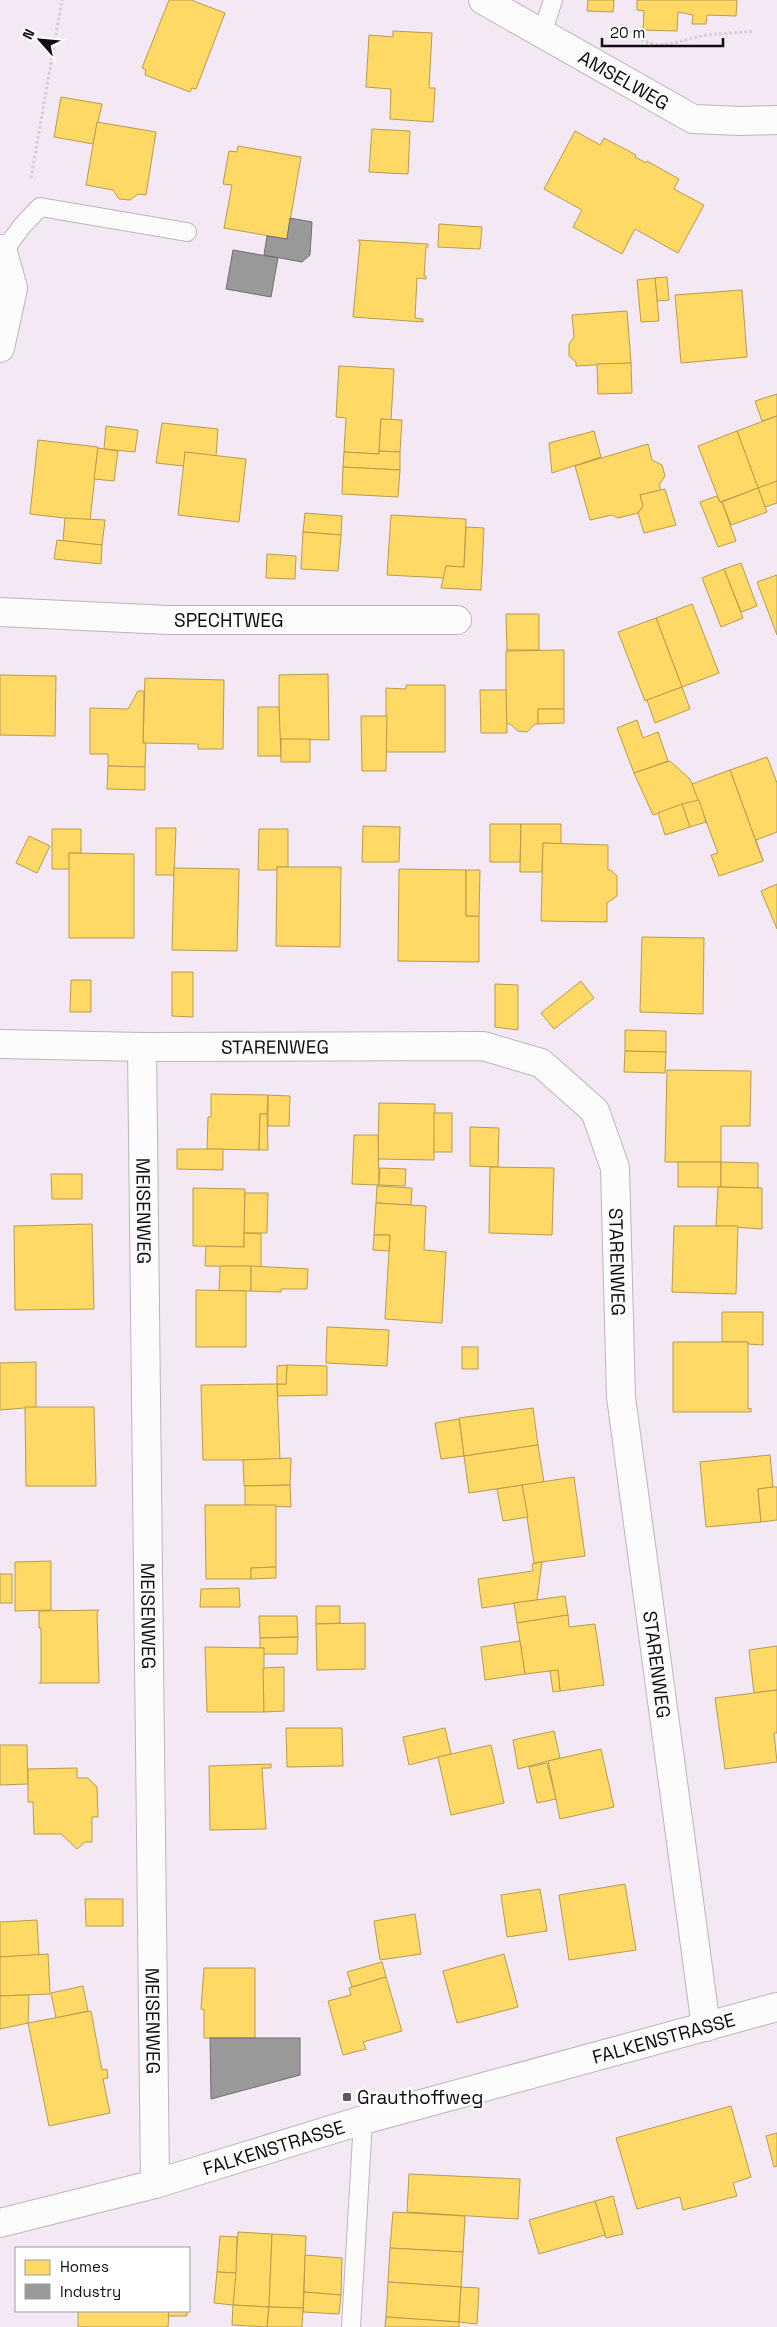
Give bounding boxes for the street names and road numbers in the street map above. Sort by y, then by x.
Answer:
street label: AMSELWEG [574,45,673,116]
street label: SPECHTWEG [174,608,284,633]
street label: STARENWEG [221,1034,329,1060]
street label: MEISENWEG [130,1158,156,1264]
street label: STARENWEG [603,1208,631,1316]
street label: MEISENWEG [135,1563,161,1669]
street label: STARENWEG [637,1609,676,1720]
street label: MEISENWEG [140,1967,166,2074]
street label: FALKENSTRASSE [590,2007,738,2070]
street label: FALKENSTRASSE [200,2114,348,2182]

